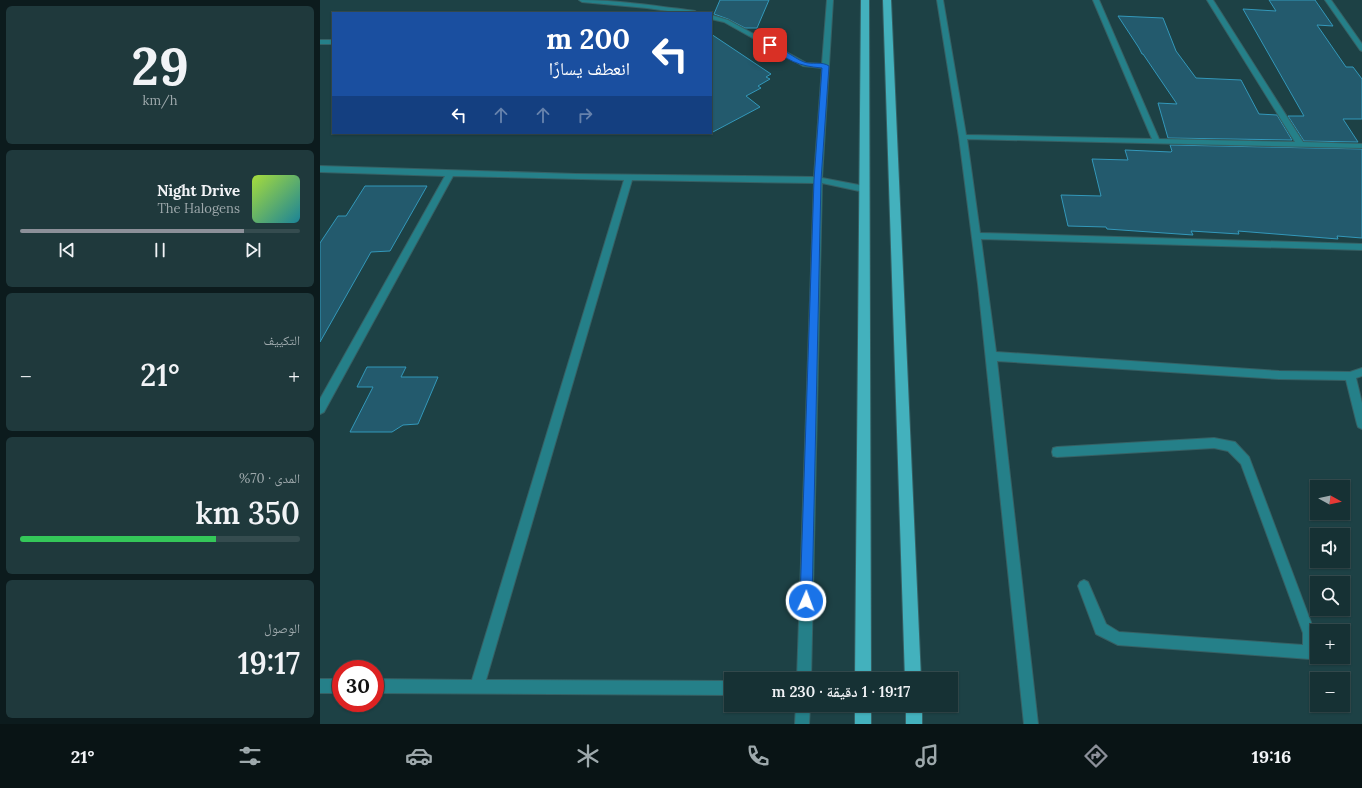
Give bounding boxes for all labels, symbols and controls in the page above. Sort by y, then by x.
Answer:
text: 200 m [546,21,630,57]
icon: left [644,28,696,80]
pin [753,28,787,62]
text: 29 [131,33,189,99]
icon: arrive [759,34,781,56]
text: انعطف يسارًا [549,57,630,80]
text: km/h [142,92,178,109]
icon: left [448,104,470,126]
icon: ahead [490,104,512,126]
icon: ahead [532,104,554,126]
icon: right [574,104,596,126]
text: Night Drive [157,181,240,200]
text: The Halogens [157,200,240,217]
icon: previous [56,239,78,261]
icon: pause [149,239,171,261]
icon: next [242,239,264,261]
text: التكييف [264,332,300,349]
text: 21° [140,356,180,394]
text: − [20,362,32,390]
text: + [288,362,300,390]
text: المدى · 70% [239,470,300,487]
north arrow [1310,480,1350,520]
map controls [1310,480,1350,712]
text: 350 km [196,494,300,532]
button: sound [1310,528,1350,568]
button: search [1310,576,1350,616]
position arrow [785,580,827,622]
text: الوصول [264,620,300,637]
button: + [1310,624,1350,664]
text: 19:17 [238,644,300,682]
speed limit sign: 30 [332,660,384,712]
button: − [1310,672,1350,712]
text: 19:17 · 1 دقيقة · 230 m [772,682,910,701]
icon: filters [236,742,264,770]
icon: car [405,742,433,770]
icon: climate [574,742,602,770]
icon: phone [744,742,772,770]
icon: music [913,742,941,770]
icon: directions [1082,742,1110,770]
text: 21° [71,745,94,768]
text: 19:16 [1252,745,1291,768]

